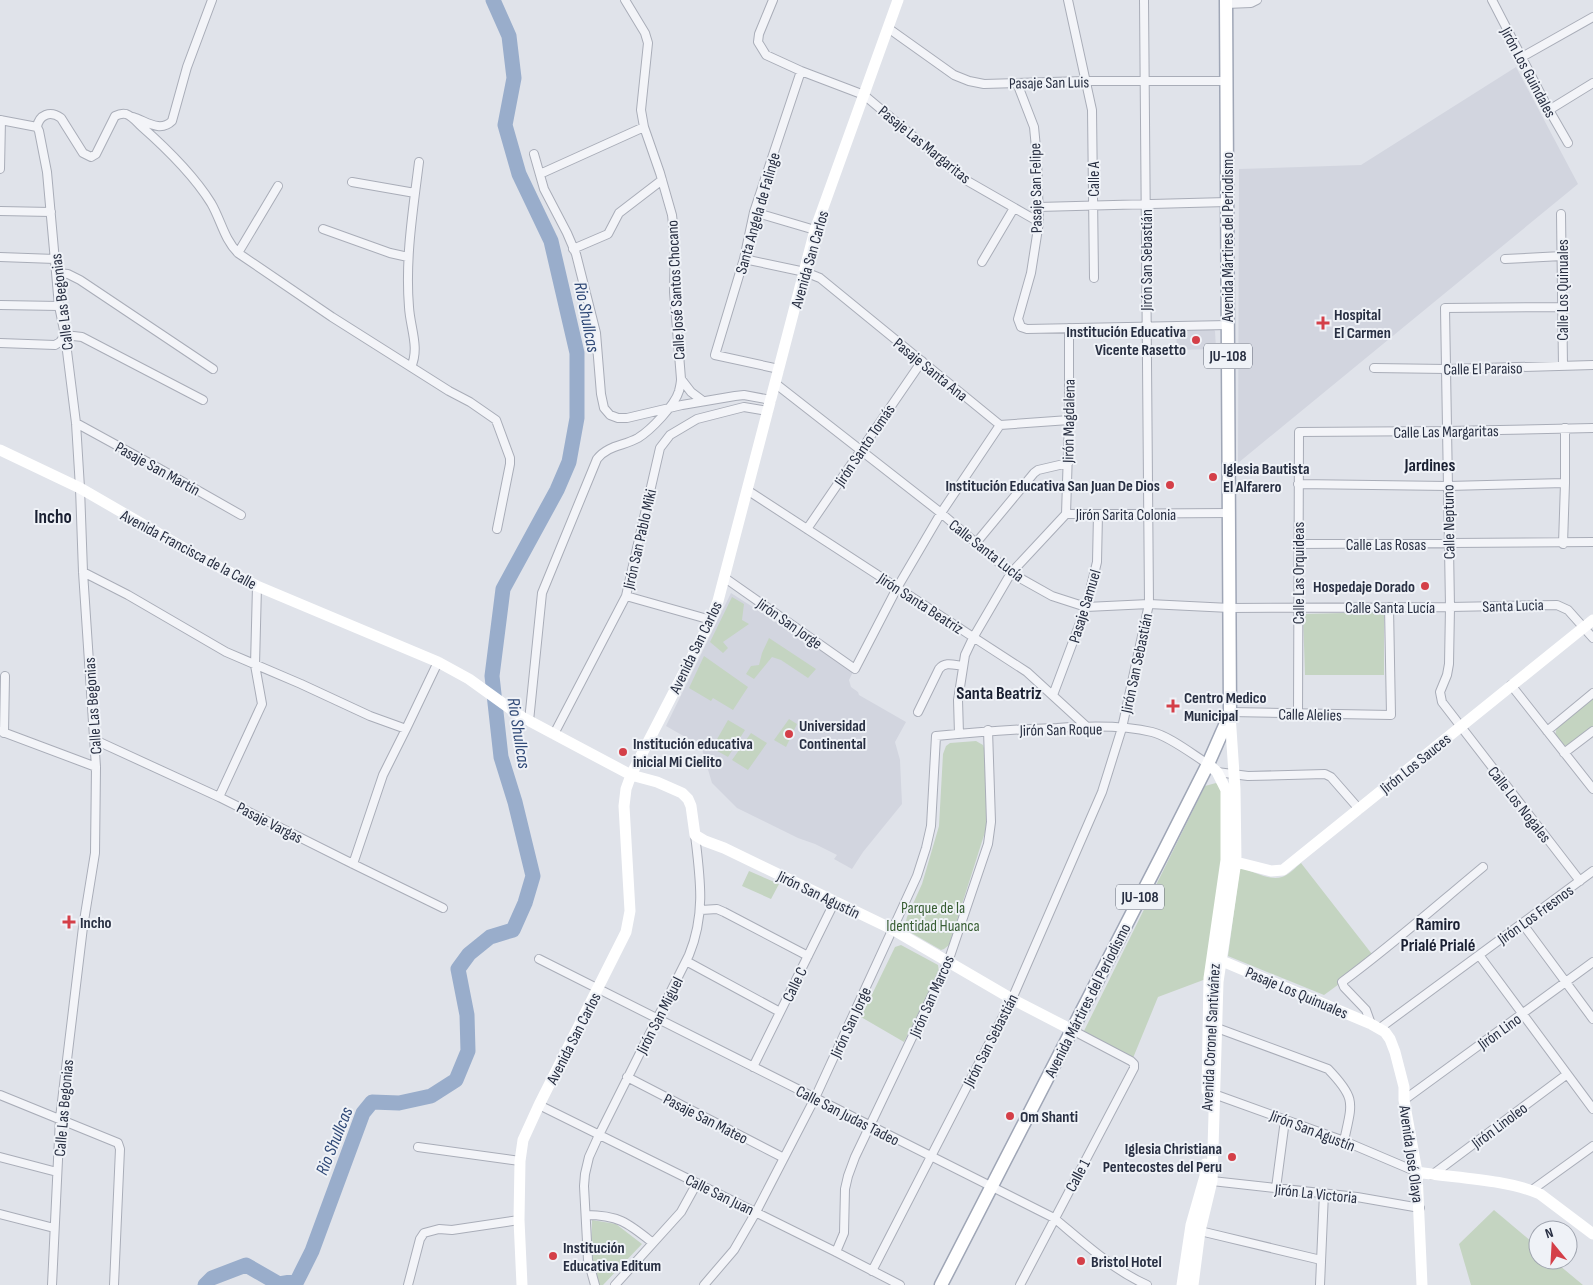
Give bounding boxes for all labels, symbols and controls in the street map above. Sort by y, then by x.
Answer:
street label: Jirón Los Guindales [1495,23,1560,121]
street label: Pasaje San Luis [1009,73,1089,94]
street label: Pasaje Las Margaritas [874,102,974,188]
street label: Pasaje San Felipe [1026,143,1047,233]
street label: Santa Angela de Falinge [732,151,785,276]
street label: Avenida Mártires del Periodismo [1219,152,1238,323]
street label: Calle A [1085,161,1104,197]
street label: Avenida San Carlos [787,208,833,311]
street label: Jirón San Sebastián [1138,209,1157,312]
street label: Calle José Santos Chocano [663,220,690,360]
street label: Calle Los Quinuales [1554,239,1573,341]
street label: Calle Las Begonias [47,252,78,351]
water label: Rio Shullcas [569,280,604,355]
place label: Hospital El Carmen [1334,306,1391,343]
marker: Hospital El Carmen [1316,316,1330,330]
place label: Institución Educativa Vicente Rasetto [1066,323,1186,360]
street label: Pasaje Santa Ana [889,334,971,406]
marker: Institución Educativa Vicente Rasetto [1190,334,1202,346]
road number: JU-108 [1204,344,1252,368]
street label: Calle El Paraiso [1443,359,1523,380]
street label: Jirón Magdalena [1059,379,1080,464]
street label: Jirón Santo Tomás [830,401,900,491]
street label: Calle Las Margaritas [1393,422,1499,443]
street label: Pasaje San Martín [112,438,203,500]
district label: Jardines [1404,455,1456,476]
place label: Iglesia Bautista El Alfarero [1223,460,1310,497]
marker: Iglesia Bautista El Alfarero [1207,471,1219,483]
place label: Institución Educativa San Juan De Dios [945,477,1160,496]
marker: Institución Educativa San Juan De Dios [1164,479,1176,491]
street label: Calle Neptuno [1439,484,1460,560]
street label: Jirón San Pablo Miki [619,487,661,592]
district label: Incho [34,506,72,529]
street label: Avenida Francisca de la Calle [116,506,259,594]
street label: Jirón Sarita Colonia [1075,506,1176,525]
street label: Calle Santa Lucía [945,516,1027,586]
street label: Calle Las Orquideas [1290,521,1309,624]
street label: Calle Las Rosas [1346,536,1426,555]
street label: Pasaje Samuel [1065,567,1106,645]
street label: Jirón Santa Beatriz [873,569,967,639]
place label: Hospedaje Dorado [1313,578,1415,597]
marker: Hospedaje Dorado [1419,580,1431,592]
street label: Jirón San Jorge [752,594,826,654]
street label: Santa Lucia [1482,596,1544,617]
street label: Avenida San Carlos [665,598,727,698]
street label: Calle Santa Lucía [1345,599,1435,618]
street label: Jirón San Sebastián [1117,612,1157,716]
street label: Calle Las Begonias [81,657,106,755]
district label: Santa Beatriz [956,683,1042,704]
place label: Centro Medico Municipal [1184,689,1267,726]
water label: Rio Shullcas [503,696,535,771]
marker: Centro Medico Municipal [1166,699,1180,713]
street label: Calle Alelies [1278,705,1342,726]
place label: Universidad Continental [799,717,866,754]
street label: Jirón San Roque [1019,720,1103,741]
marker: Universidad Continental [783,728,795,740]
street label: Jirón Los Sauces [1376,730,1455,799]
place label: Institución educativa inicial Mi Cielito [633,735,753,772]
marker: Institución educativa inicial Mi Cielito [617,746,629,758]
street label: Calle Los Nogales [1483,763,1555,847]
street label: Pasaje Vargas [233,799,306,848]
street label: Jirón San Agustín [773,867,863,924]
street label: Jirón Los Fresnos [1493,881,1578,950]
road number: JU-108 [1116,884,1164,910]
park label: Parque de la Identidad Huanca [886,899,980,936]
place label: Incho [80,914,112,933]
district label: Ramiro Prialé Prialé [1401,914,1475,956]
marker: Incho [62,915,76,929]
street label: Avenida Mártires del Periodismo [1041,921,1135,1082]
street label: Jirón San Marcos [905,952,959,1041]
street label: Avenida Coronel Santiváñez [1198,963,1225,1112]
street label: Pasaje Los Quinuales [1242,963,1351,1024]
street label: Calle C [779,964,812,1005]
street label: Jirón San Miguel [632,974,688,1058]
street label: Jirón San Jorge [826,984,876,1062]
street label: Avenida San Carlos [543,989,606,1089]
street label: Jirón San Sebastián [959,991,1023,1091]
street label: Jirón Lino [1474,1010,1525,1055]
street label: Calle Las Begonias [51,1059,78,1157]
street label: Calle San Judas Tadeo [792,1082,902,1151]
street label: Pasaje San Mateo [660,1090,751,1149]
street label: Jirón Linoleo [1467,1099,1532,1154]
street label: Avenida José Olaya [1394,1103,1427,1204]
water label: Rio Shullcas [311,1104,358,1178]
street label: Jirón San Agustín [1266,1106,1358,1156]
place label: Om Shanti [1020,1108,1078,1127]
marker: Om Shanti [1004,1110,1016,1122]
place label: Iglesia Christiana Pentecostes del Peru [1103,1140,1222,1177]
marker: Iglesia Christiana Pentecostes del Peru [1226,1151,1238,1163]
street label: Calle 1 [1062,1156,1095,1195]
street label: Calle San Juan [682,1171,757,1220]
street label: Jirón La Victoria [1273,1181,1358,1208]
north arrow [1528,1220,1578,1270]
text: N [1543,1224,1555,1242]
place label: Institución Educativa Editum [563,1239,661,1276]
marker: Institución Educativa Editum [547,1250,559,1262]
place label: Bristol Hotel [1091,1253,1162,1272]
marker: Bristol Hotel [1075,1255,1087,1267]

